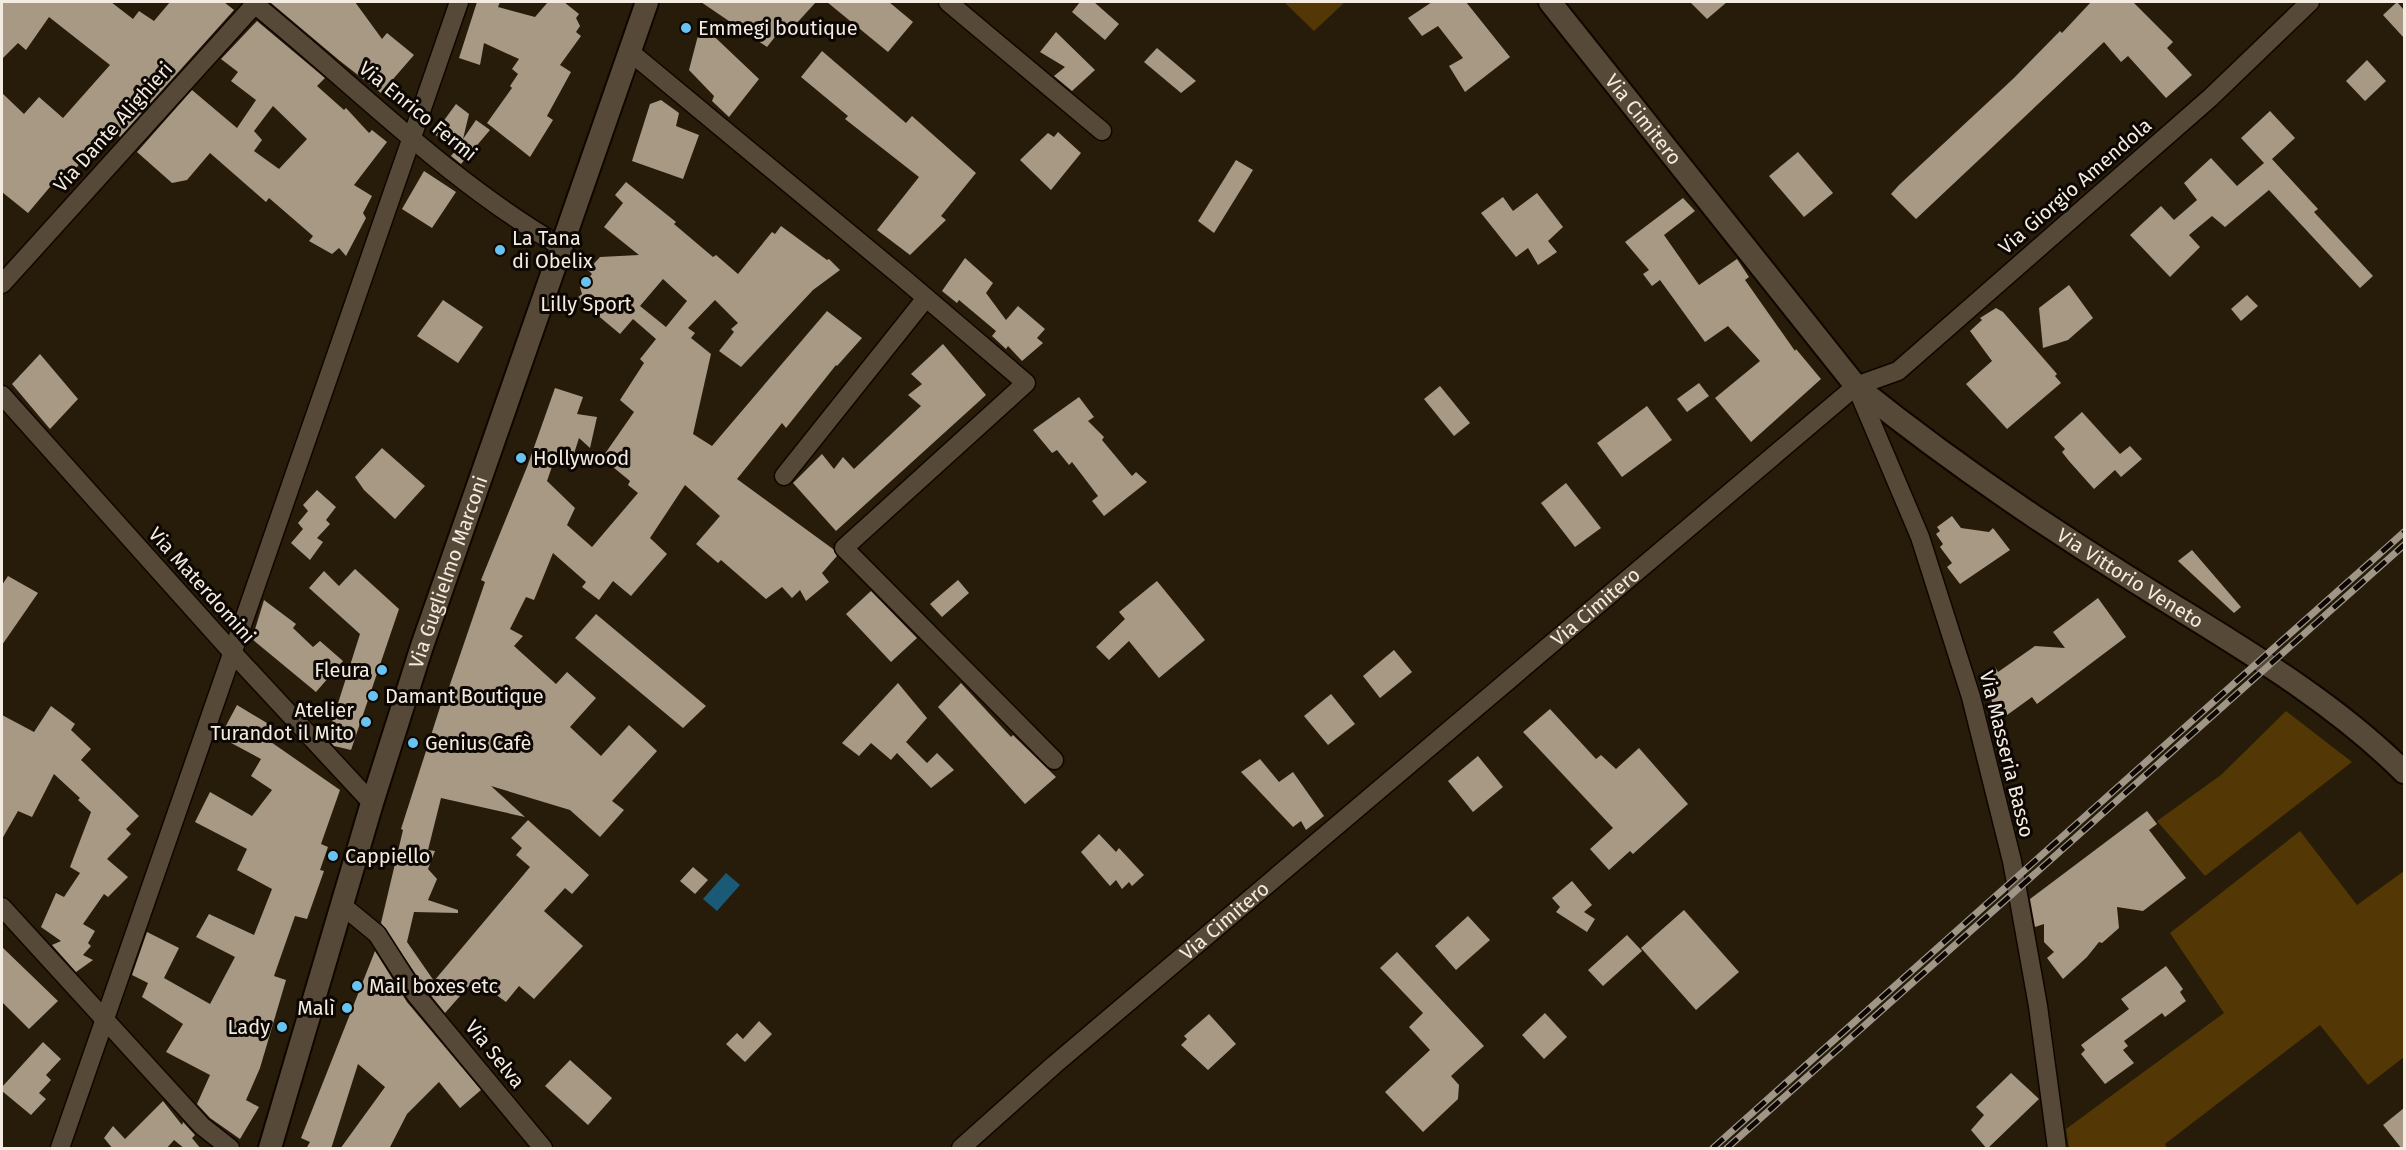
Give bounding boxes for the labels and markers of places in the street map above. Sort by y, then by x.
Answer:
place label: Emmegi boutique [698,16,858,40]
marker: Emmegi boutique [679,21,693,35]
place label: La Tana di Obelix [512,226,593,273]
marker: La Tana di Obelix [493,243,507,257]
marker: Lilly Sport [579,275,593,289]
place label: Lilly Sport [540,292,633,316]
place label: Hollywood [533,446,629,470]
marker: Hollywood [514,451,528,465]
place label: Fleura [314,658,370,682]
marker: Fleura [375,663,389,677]
place label: Damant Boutique [385,684,544,708]
marker: Damant Boutique [366,689,380,703]
place label: Atelier Turandot il Mito [210,698,354,745]
marker: Atelier Turandot il Mito [359,715,373,729]
place label: Genius Cafè [425,731,531,755]
marker: Genius Cafè [406,736,420,750]
place label: Cappiello [345,844,430,868]
marker: Cappiello [326,849,340,863]
place label: Mail boxes etc [369,974,498,998]
marker: Mail boxes etc [350,979,364,993]
place label: Malì [297,996,335,1020]
marker: Malì [340,1001,354,1015]
place label: Lady [228,1015,270,1039]
marker: Lady [275,1020,289,1034]

